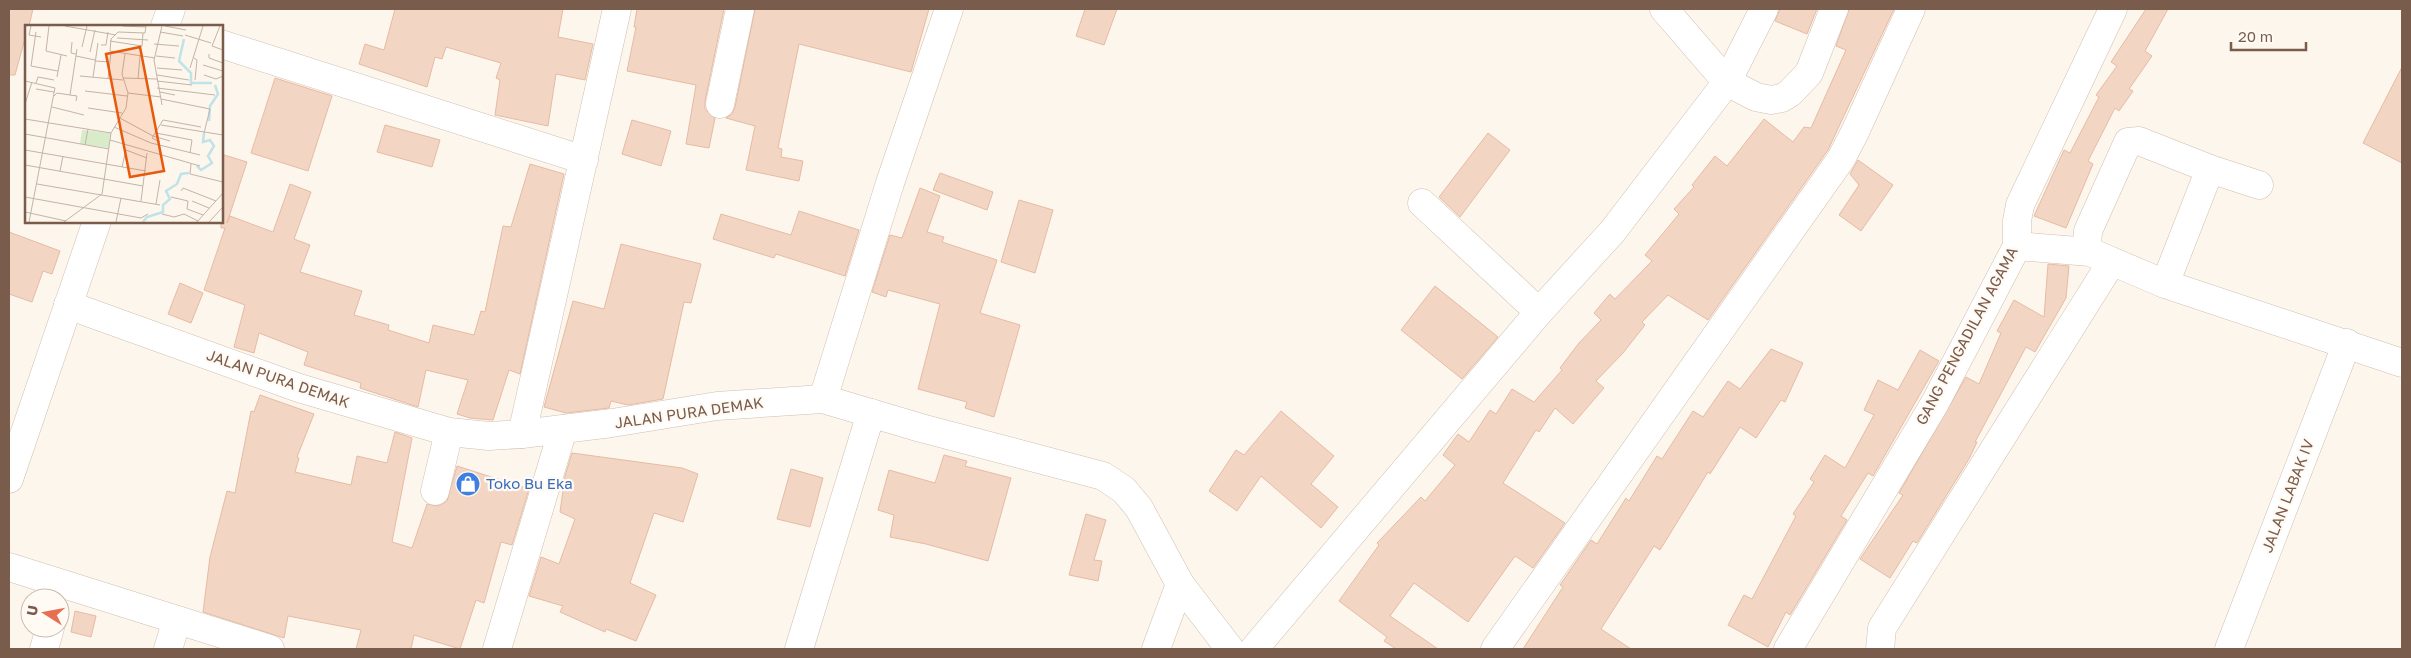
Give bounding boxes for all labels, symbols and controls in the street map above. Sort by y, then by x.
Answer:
scale bar [2231,20,2306,52]
inset map [25,25,222,222]
text: 20 m [2238,27,2273,45]
street label: GANG PENGADILAN AGAMA [1911,243,2021,428]
street label: JALAN PURA DEMAK [205,345,352,411]
street label: JALAN PURA DEMAK [613,393,764,431]
street label: JALAN LABAK IV [2257,436,2317,555]
shop icon: Toko Bu Eka [455,471,481,497]
place label: Toko Bu Eka [486,474,573,492]
north arrow [20,588,70,638]
text: U [22,604,41,617]

